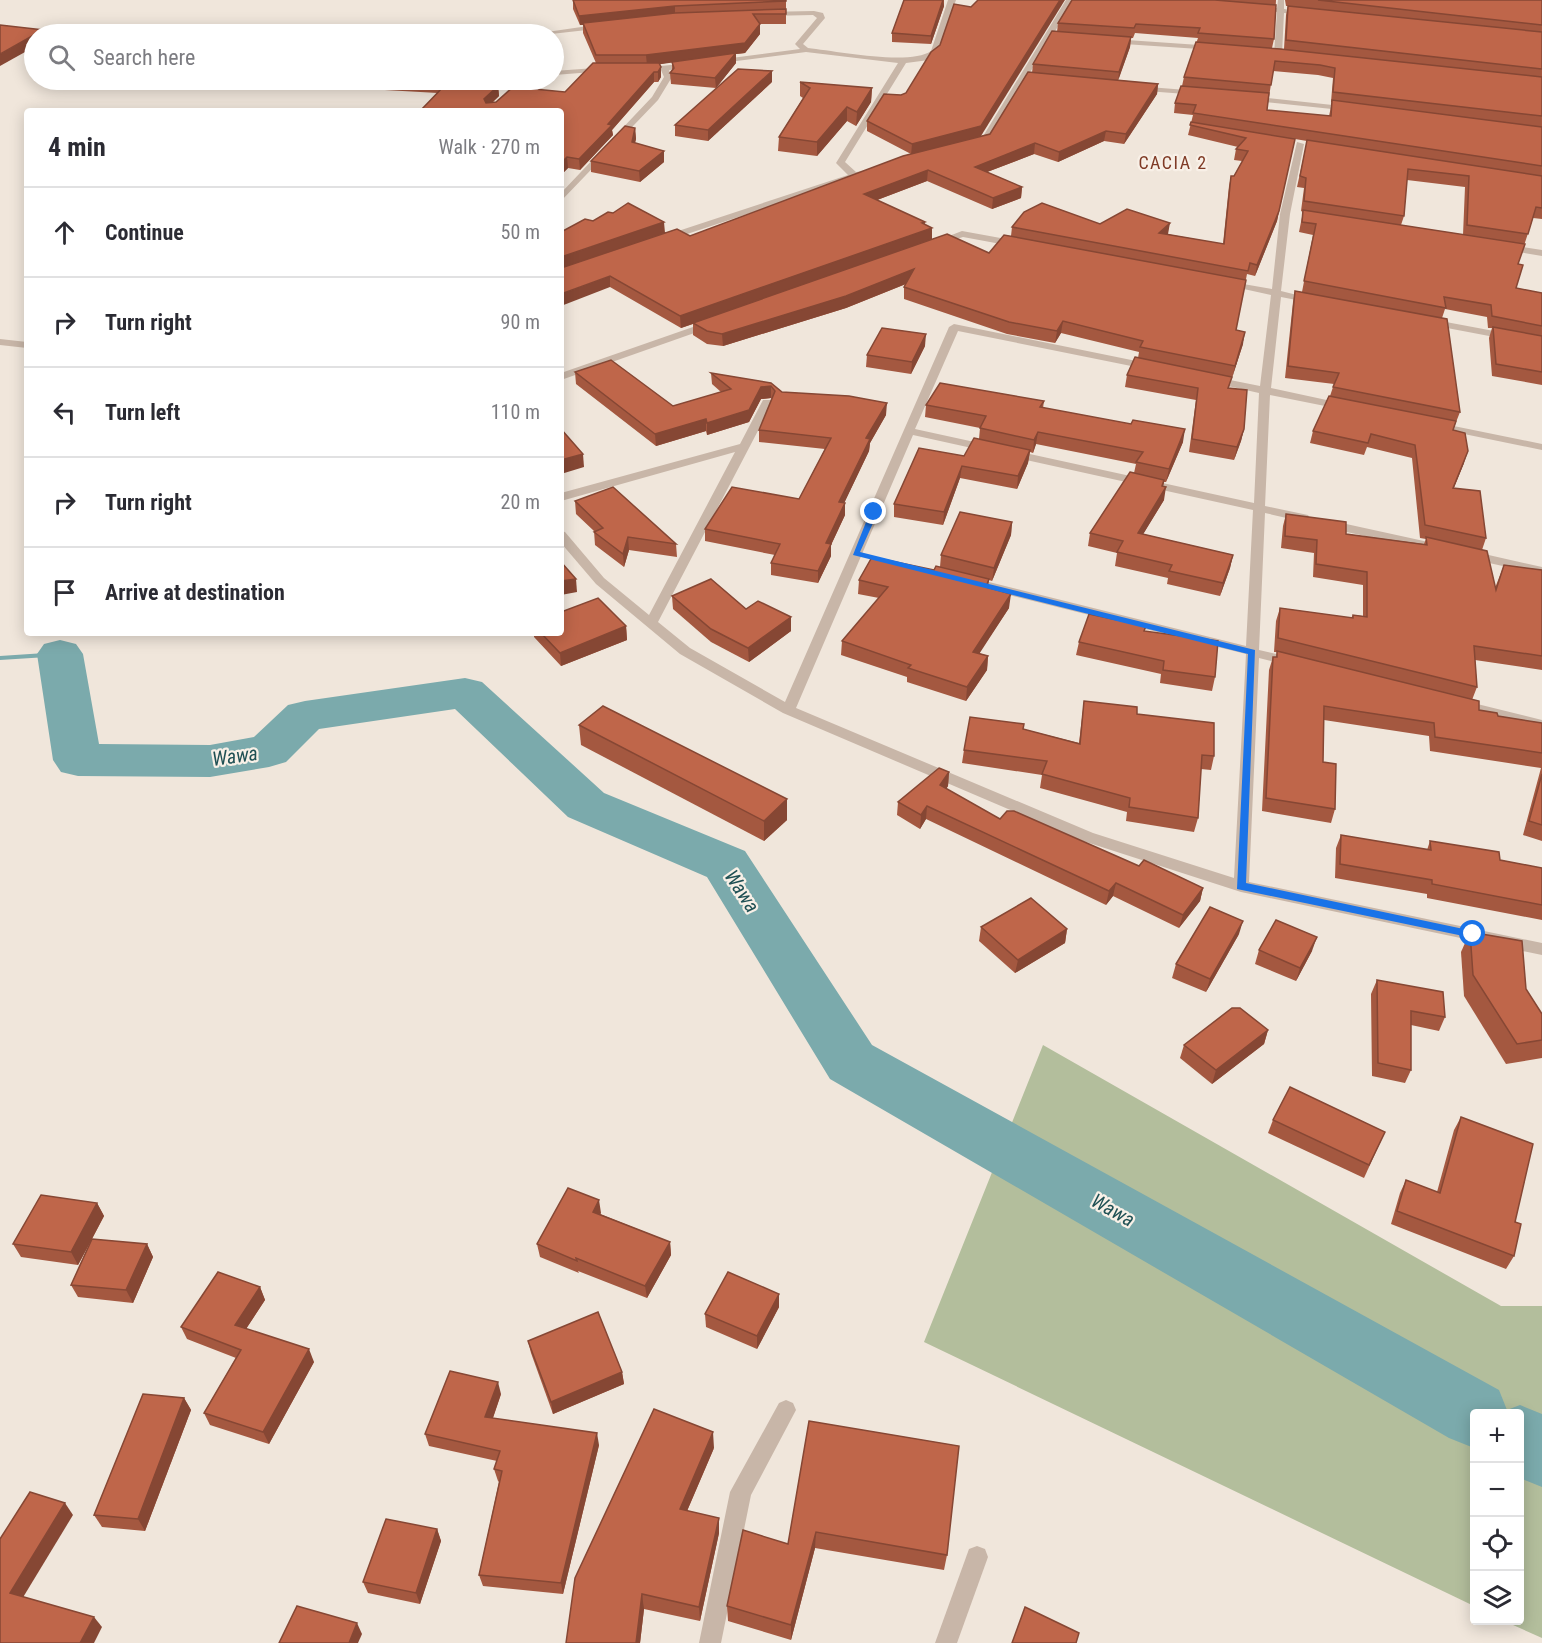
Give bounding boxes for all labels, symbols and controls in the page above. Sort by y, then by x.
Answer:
search box [24,24,564,90]
icon: search [45,41,78,74]
text: Search here [93,45,195,70]
text: 4 min [48,132,106,162]
text: Walk · 270 m [439,135,540,159]
district label: CACIA 2 [1138,152,1208,173]
icon: ahead [48,216,81,249]
text: Continue [105,220,184,245]
text: 50 m [501,220,540,244]
icon: right [48,306,81,339]
text: Turn right [105,310,192,335]
text: 90 m [501,310,540,334]
icon: left [48,396,81,429]
text: Turn left [105,400,180,425]
text: 110 m [491,400,540,424]
icon: right [48,486,81,519]
text: Turn right [105,490,192,515]
text: 20 m [501,490,540,514]
route end [860,498,886,524]
icon: arrive [48,576,81,609]
text: Arrive at destination [105,580,285,605]
water label: Wawa [211,741,259,771]
water label: Wawa [720,865,764,917]
route start [1459,920,1485,946]
water label: Wawa [1087,1188,1139,1232]
map controls [1470,1409,1524,1625]
button: + [1470,1409,1524,1463]
button: − [1470,1463,1524,1517]
button: locate [1470,1517,1524,1571]
button: layers [1470,1571,1524,1625]

